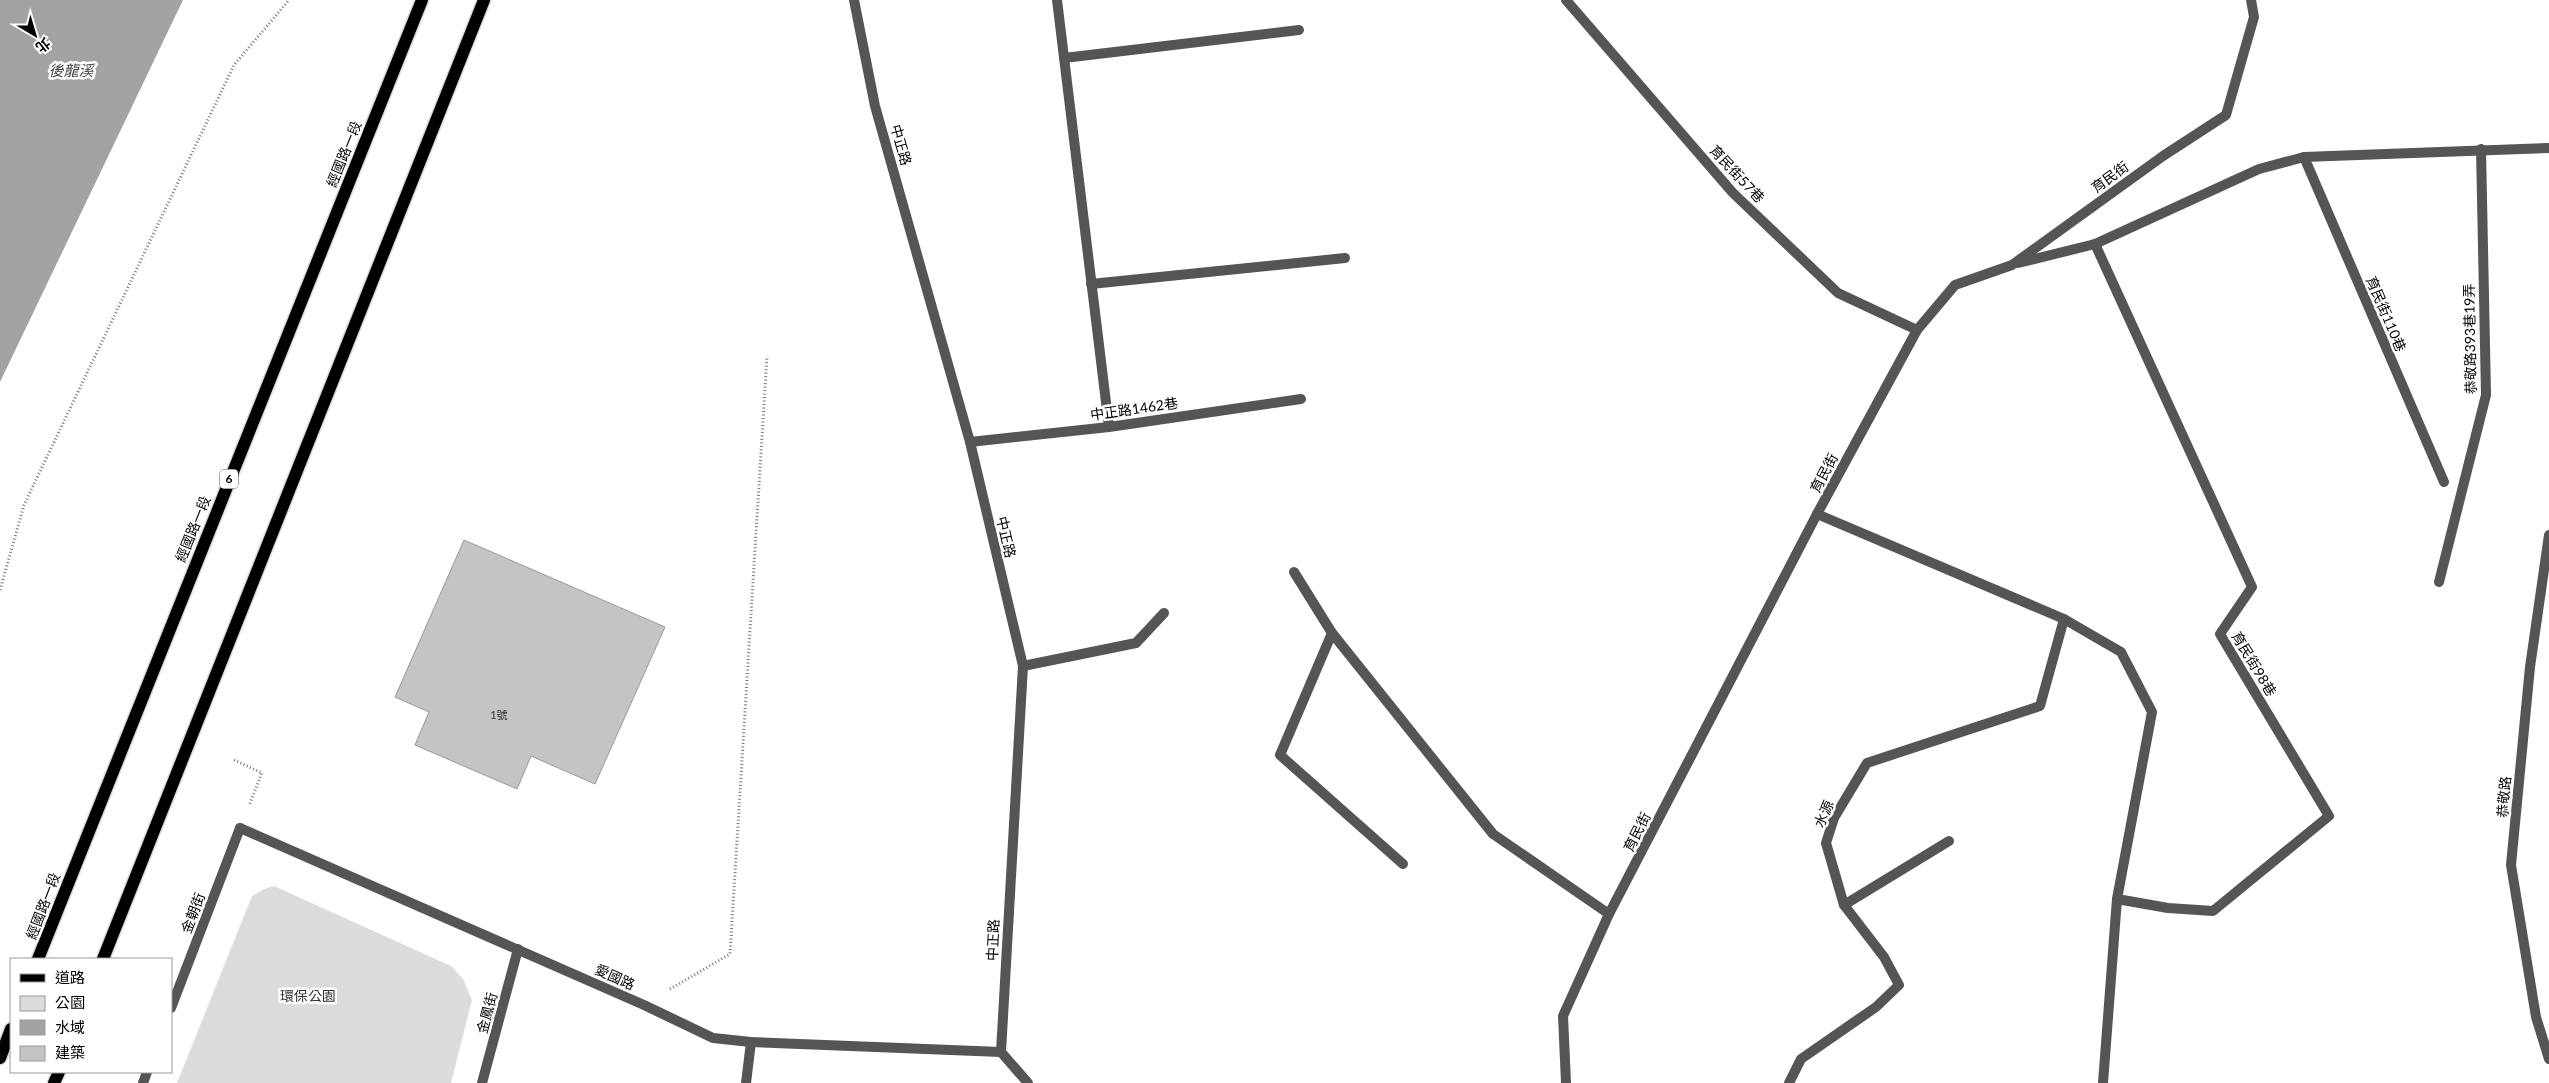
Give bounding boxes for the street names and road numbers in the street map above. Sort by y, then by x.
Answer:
street label: 經國路一段 [323,118,365,189]
street label: 中正路 [888,122,915,167]
street label: 育民街57巷 [1707,141,1768,206]
street label: 育民街 [2088,157,2132,196]
street label: 育民街110巷 [2363,273,2410,354]
street label: 恭敬路393巷19弄 [2460,284,2479,394]
street label: 中正路1462巷 [1089,394,1179,423]
street label: 育民街 [1806,450,1841,495]
road number: 6 [220,469,238,488]
street label: 經國路一段 [172,493,214,564]
street label: 中正路 [993,515,1019,559]
street label: 育民街98巷 [2229,628,2280,699]
street label: 恭敬路 [2493,775,2514,819]
street label: 水源 [1810,798,1837,830]
street label: 育民街 [1619,809,1654,854]
street label: 經國路一段 [22,870,63,942]
street label: 金朝街 [177,890,208,935]
street label: 中正路 [983,919,1002,961]
street label: 愛國路 [593,960,638,993]
street label: 金鳳街 [473,990,500,1035]

